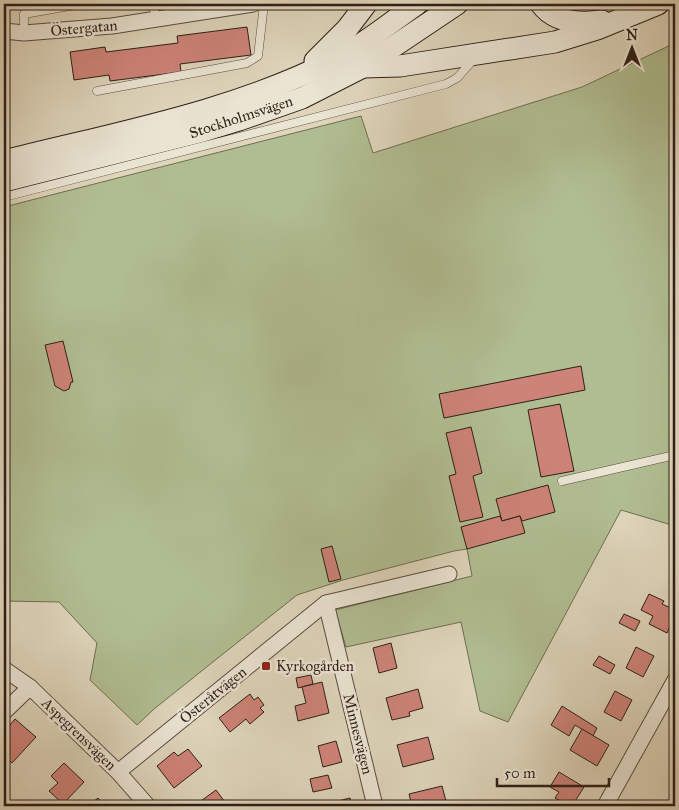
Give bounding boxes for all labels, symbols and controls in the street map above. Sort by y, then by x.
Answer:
street label: Östergatan [50,15,118,40]
north arrow [606,22,656,72]
text: N [626,27,638,44]
street label: Stockholmsvägen [187,92,295,142]
place label: Kyrkogården [276,657,354,675]
marker: Kyrkogården [260,660,272,672]
street label: Österåtvägen [175,662,250,727]
street label: Minnesvägen [339,692,377,776]
street label: Aspegrensvägen [37,693,120,774]
scale bar [497,755,609,787]
text: 50 m [504,764,536,782]

